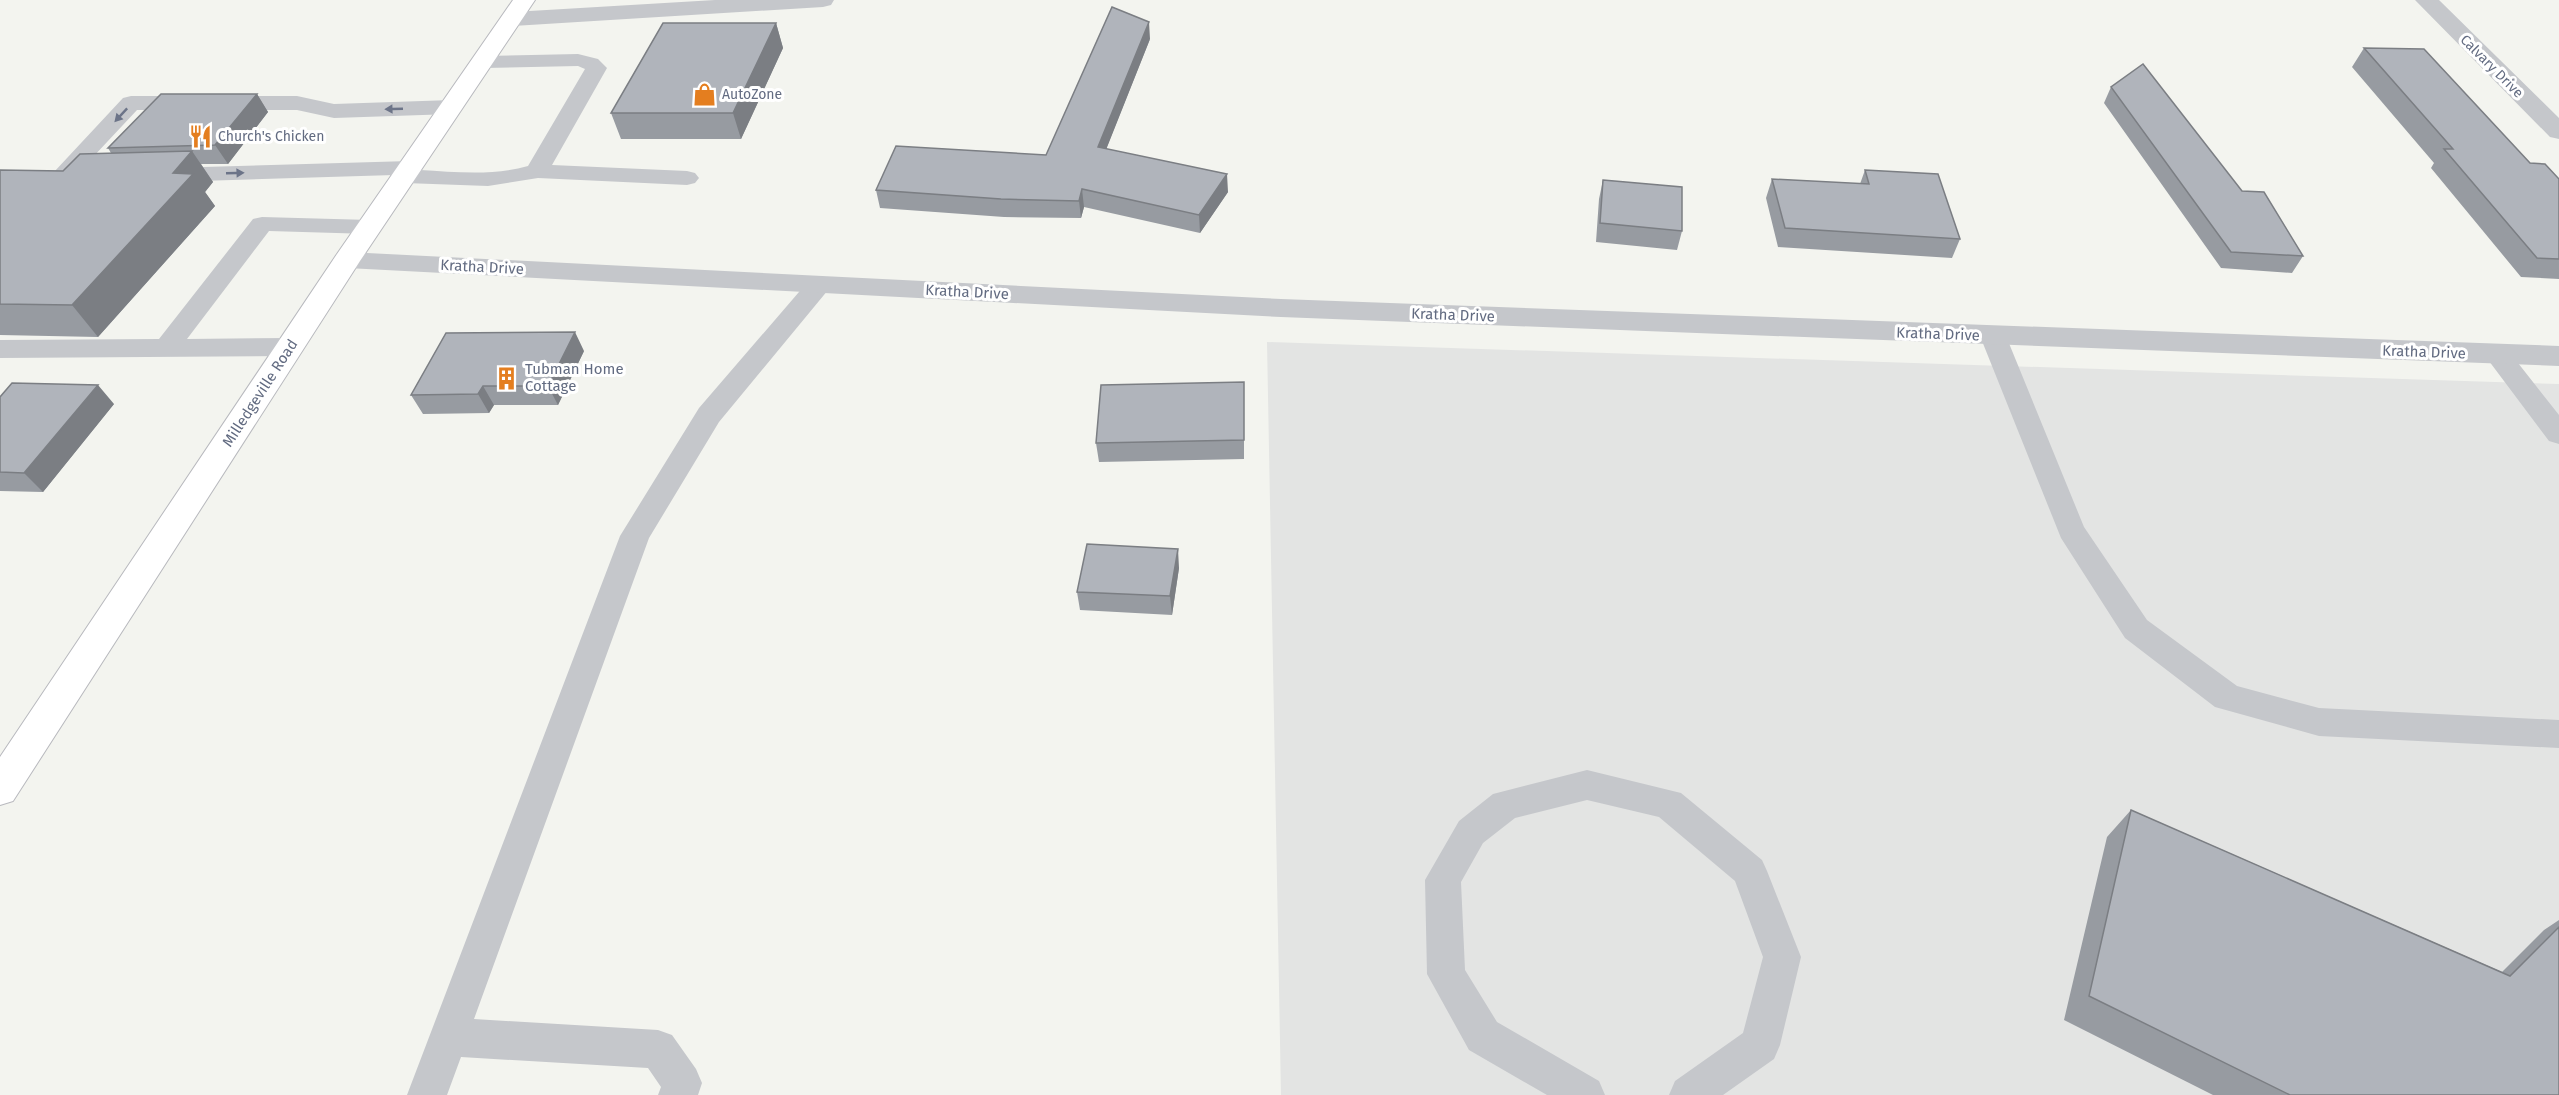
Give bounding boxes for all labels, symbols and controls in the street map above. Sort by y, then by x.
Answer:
street label: Calvary Drive [2457,31,2527,101]
shop icon: AutoZone [691,81,717,107]
place label: AutoZone [722,86,782,103]
one-way arrow [384,104,403,114]
one-way arrow [114,108,128,122]
restaurant icon: Church's Chicken [187,123,213,149]
place label: Church's Chicken [218,128,324,145]
one-way arrow [226,168,245,178]
street label: Kratha Drive [440,256,524,278]
street label: Kratha Drive [925,281,1009,303]
street label: Kratha Drive [1411,305,1495,325]
street label: Kratha Drive [1896,324,1980,344]
street label: Milledgeville Road [219,336,301,450]
street label: Kratha Drive [2382,342,2466,362]
place label: Tubman Home Cottage [525,360,624,395]
building icon: Tubman Home Cottage [494,365,520,391]

